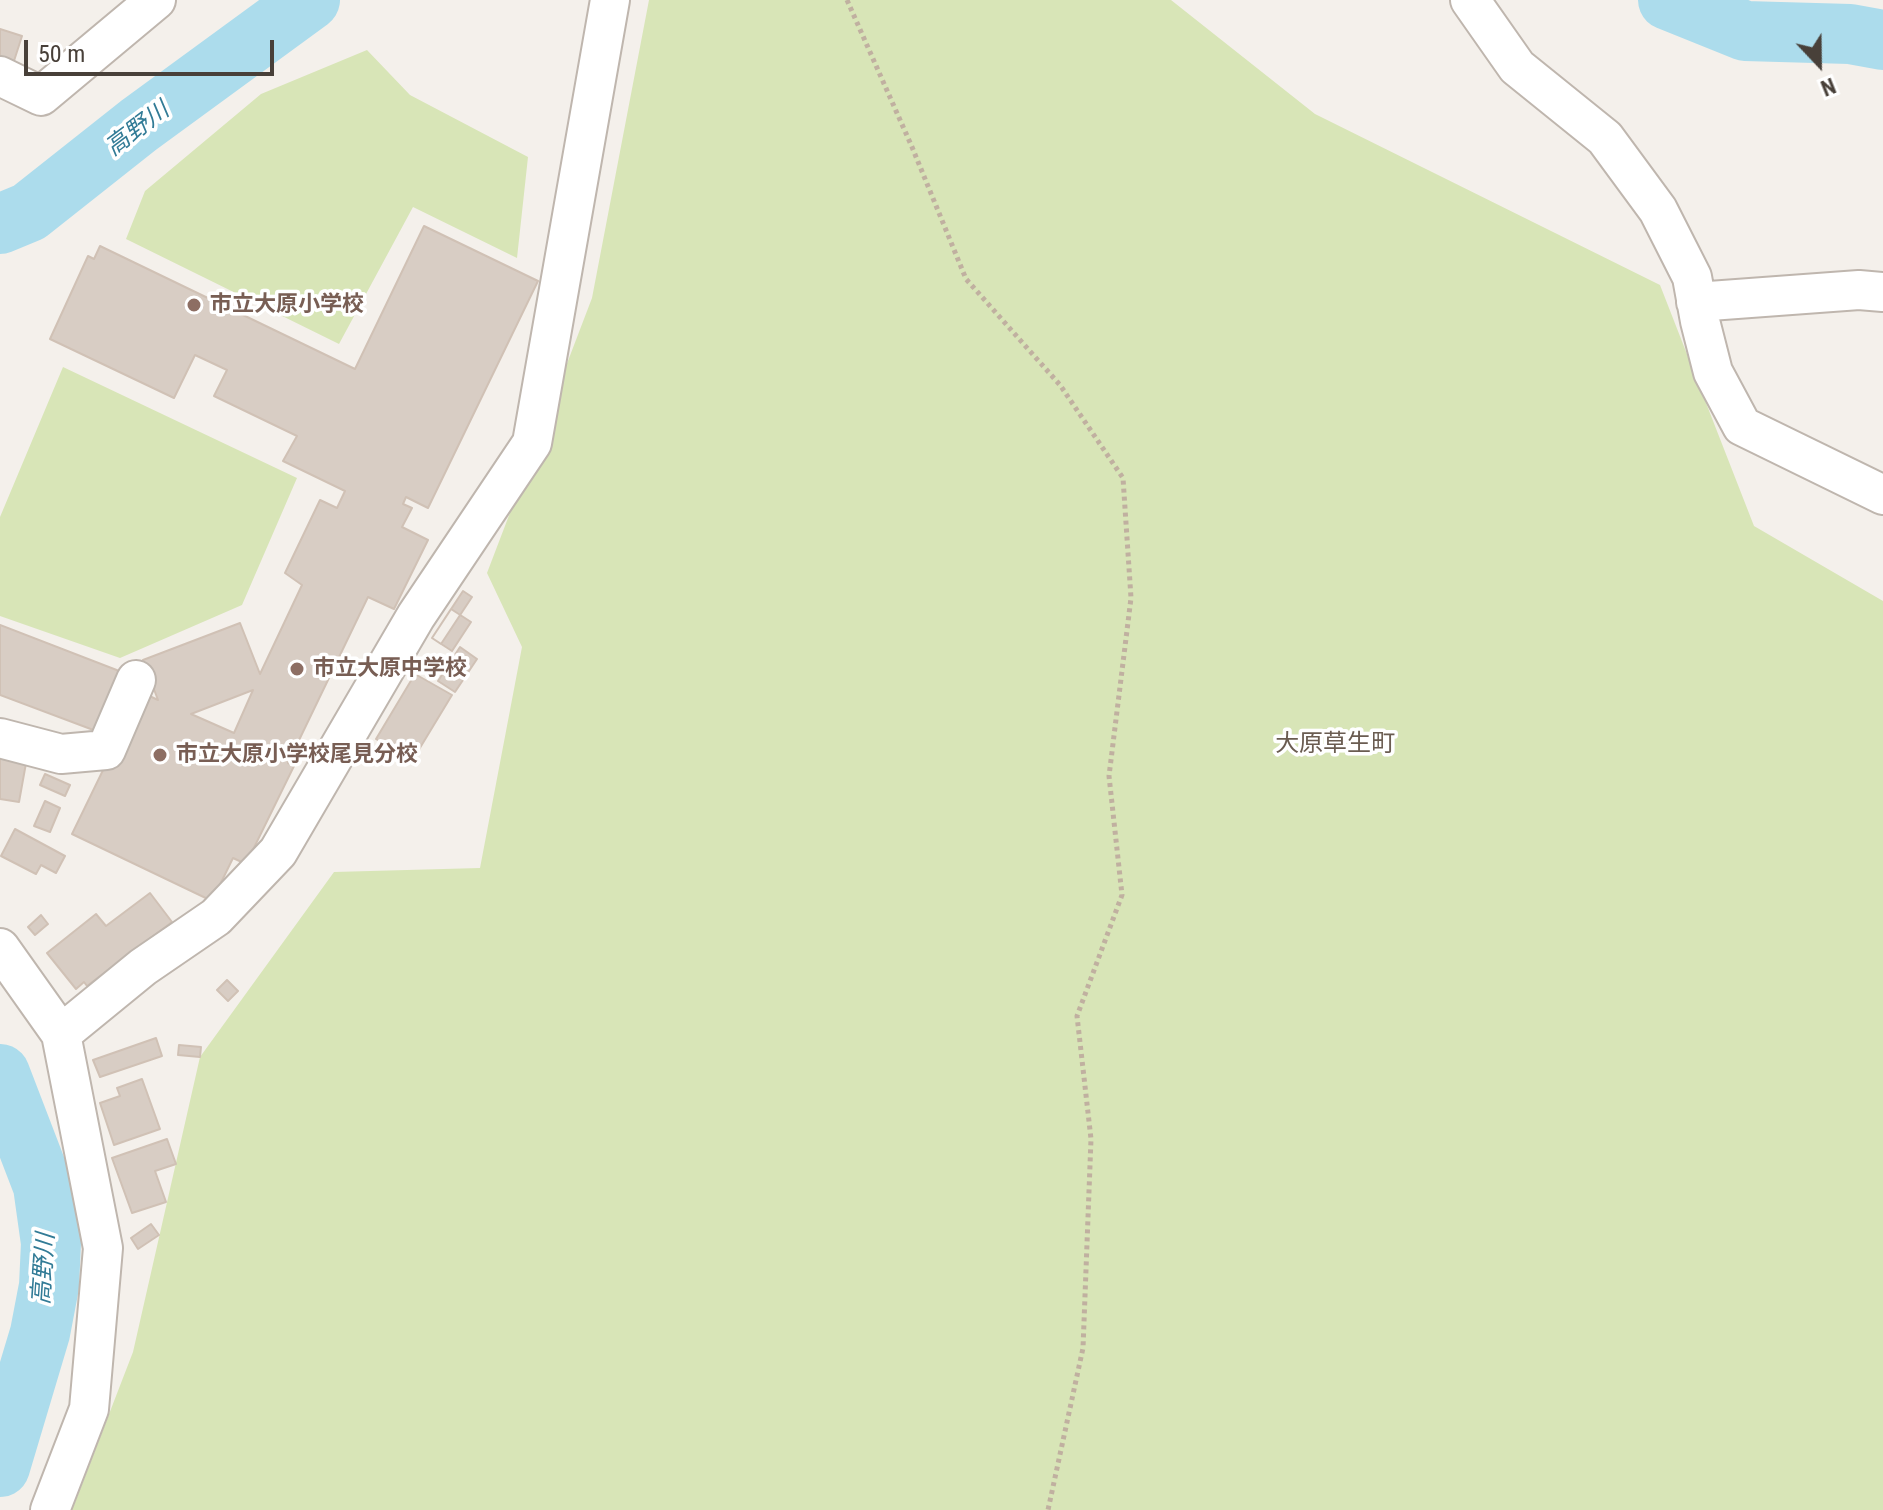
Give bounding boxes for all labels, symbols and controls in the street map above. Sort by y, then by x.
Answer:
scale bar [28,24,278,74]
north arrow [1779,24,1859,104]
text: 50 m [38,40,85,68]
text: N [1817,73,1839,101]
water label: 高野川 [101,97,175,163]
place label: 市立大原小学校 [210,292,364,318]
marker: 市立大原小学校 [185,296,203,314]
place label: 市立大原中学校 [313,656,467,682]
marker: 市立大原中学校 [288,660,306,678]
district label: 大原草生町 [1275,731,1395,759]
place label: 市立大原小学校尾見分校 [176,742,418,768]
marker: 市立大原小学校尾見分校 [151,746,169,764]
water label: 高野川 [28,1232,62,1306]

